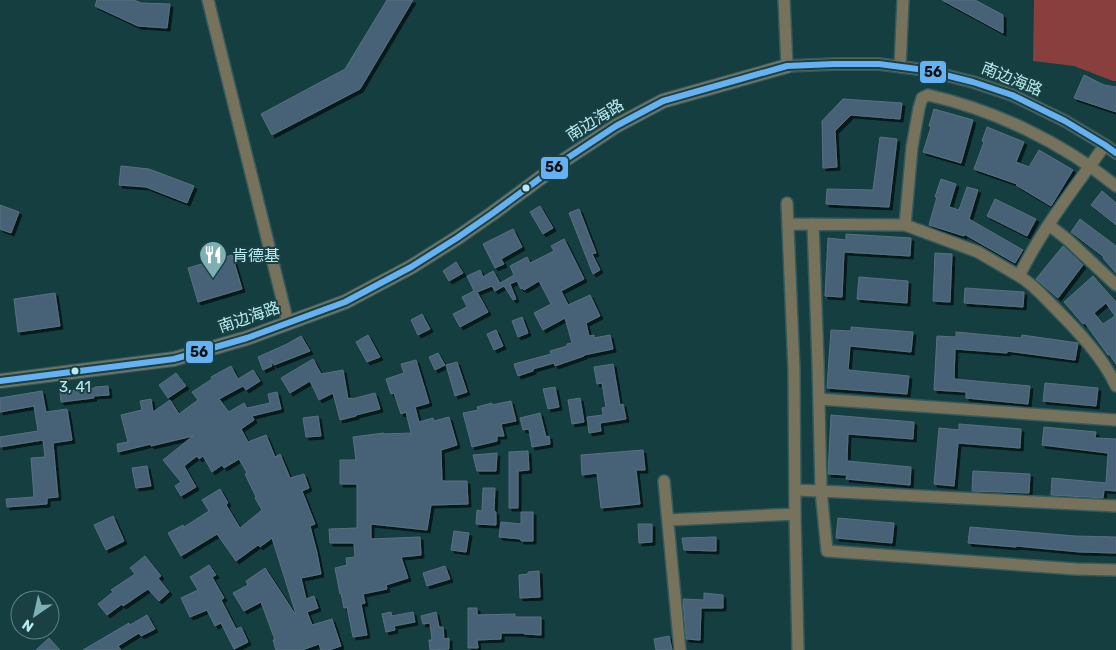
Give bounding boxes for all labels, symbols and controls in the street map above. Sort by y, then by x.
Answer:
street label: 南边海路 [979,58,1045,100]
line badge: 56 [919,60,947,84]
text: 56 [924,64,942,81]
street label: 南边海路 [563,95,627,145]
line badge: 56 [540,156,569,180]
text: 56 [545,159,563,176]
unlabelled marker [521,183,531,193]
restaurant icon: 肯德基 [198,240,228,279]
place label: 肯德基 [232,246,280,265]
street label: 南边海路 [216,298,282,336]
line badge: 56 [185,340,214,364]
text: 56 [190,344,208,361]
marker: 3, 41 [70,366,80,376]
place label: 3, 41 [59,378,91,396]
north arrow [10,590,60,640]
text: N [19,615,37,635]

